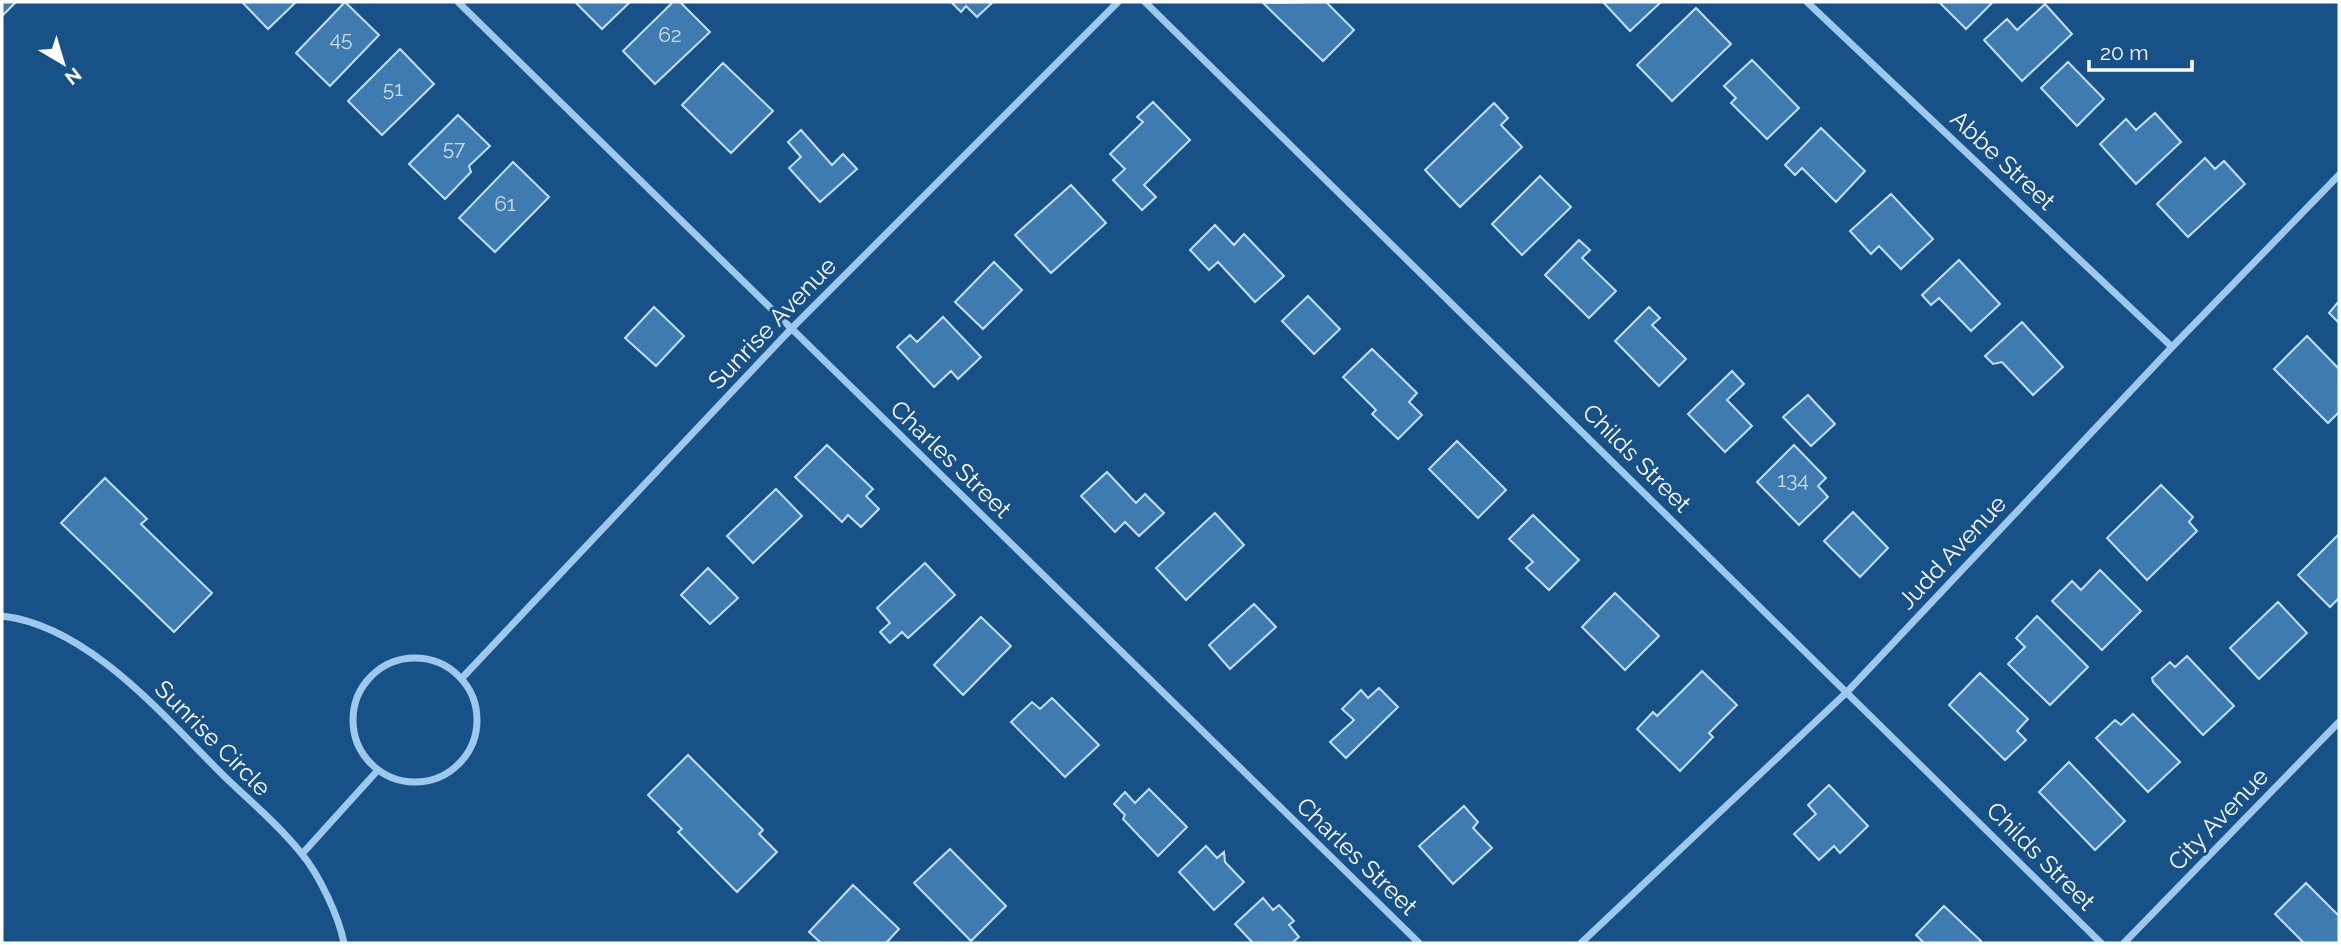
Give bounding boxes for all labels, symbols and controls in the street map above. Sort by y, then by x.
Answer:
house number: 62 [658,22,682,47]
house number: 45 [330,26,352,51]
north arrow [28,28,98,98]
scale bar [2089,28,2192,72]
text: 20 m [2100,40,2148,65]
text: N [61,63,86,90]
house number: 51 [383,76,403,101]
street label: Abbe Street [1945,104,2061,216]
house number: 57 [443,135,466,160]
house number: 61 [494,191,516,216]
street label: Sunrise Avenue [702,251,842,395]
street label: Charles Street [885,394,1017,524]
street label: Childs Street [1577,398,1697,518]
house number: 134 [1777,467,1809,492]
street label: Judd Avenue [1892,489,2012,615]
street label: Sunrise Circle [149,674,277,802]
street label: City Avenue [2162,762,2274,876]
street label: Charles Street [1291,791,1423,921]
street label: Childs Street [1981,796,2101,916]

